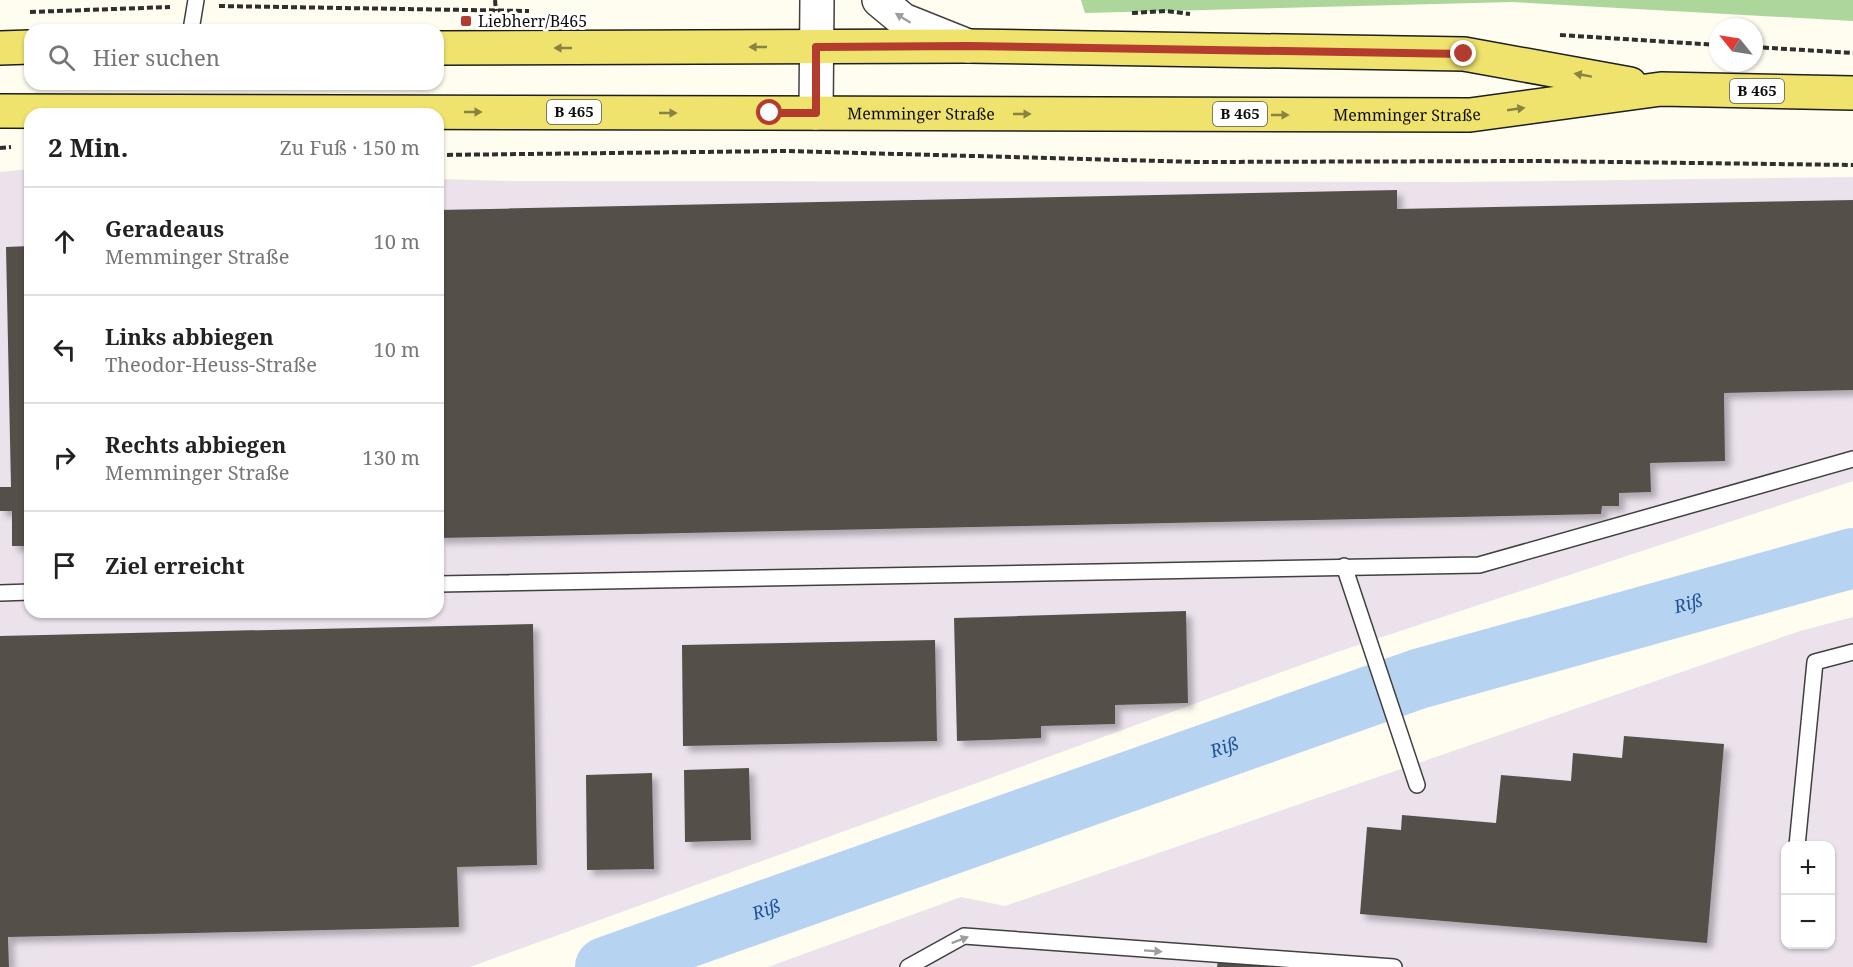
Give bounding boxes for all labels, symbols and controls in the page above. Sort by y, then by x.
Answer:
place label: Liebherr/B465 [478,10,587,32]
one-way arrow [895,12,911,23]
marker: Liebherr/B465 [459,14,473,28]
north arrow [1709,18,1763,72]
search box [24,24,444,90]
route end [1450,40,1476,66]
icon: search [45,41,78,74]
text: Hier suchen [93,42,220,72]
one-way arrow [748,42,767,52]
one-way arrow [553,43,572,53]
one-way arrow [1573,70,1592,79]
road number: B 465 [1730,79,1784,103]
route start [756,99,782,125]
road number: B 465 [547,100,601,124]
street label: Memminger Straße [847,102,995,125]
road number: B 465 [1213,102,1267,126]
street label: Memminger Straße [1333,103,1482,126]
one-way arrow [1507,104,1526,114]
one-way arrow [464,107,483,117]
one-way arrow [659,108,678,118]
one-way arrow [1012,109,1031,119]
one-way arrow [1270,110,1289,120]
text: 2 Min. [48,129,128,165]
text: Zu Fuß · 150 m [280,134,420,161]
text: Geradeaus [105,213,224,243]
icon: ahead [48,225,81,258]
text: 10 m [374,228,420,255]
text: Memminger Straße [105,243,289,270]
text: Links abbiegen [105,321,274,351]
icon: left [48,333,81,366]
text: 10 m [374,336,420,363]
text: Theodor-Heuss-Straße [105,351,317,378]
text: Rechts abbiegen [105,429,286,459]
icon: right [48,441,81,474]
text: 130 m [362,444,420,471]
text: Memminger Straße [105,459,289,486]
icon: arrive [48,549,81,582]
text: Ziel erreicht [105,550,245,580]
water label: Riß [1670,587,1705,619]
water label: Riß [1205,731,1242,763]
map controls [1781,841,1835,949]
button: + [1781,841,1835,895]
water label: Riß [747,893,783,925]
button: − [1781,895,1835,949]
one-way arrow [951,935,969,945]
one-way arrow [1144,946,1163,956]

